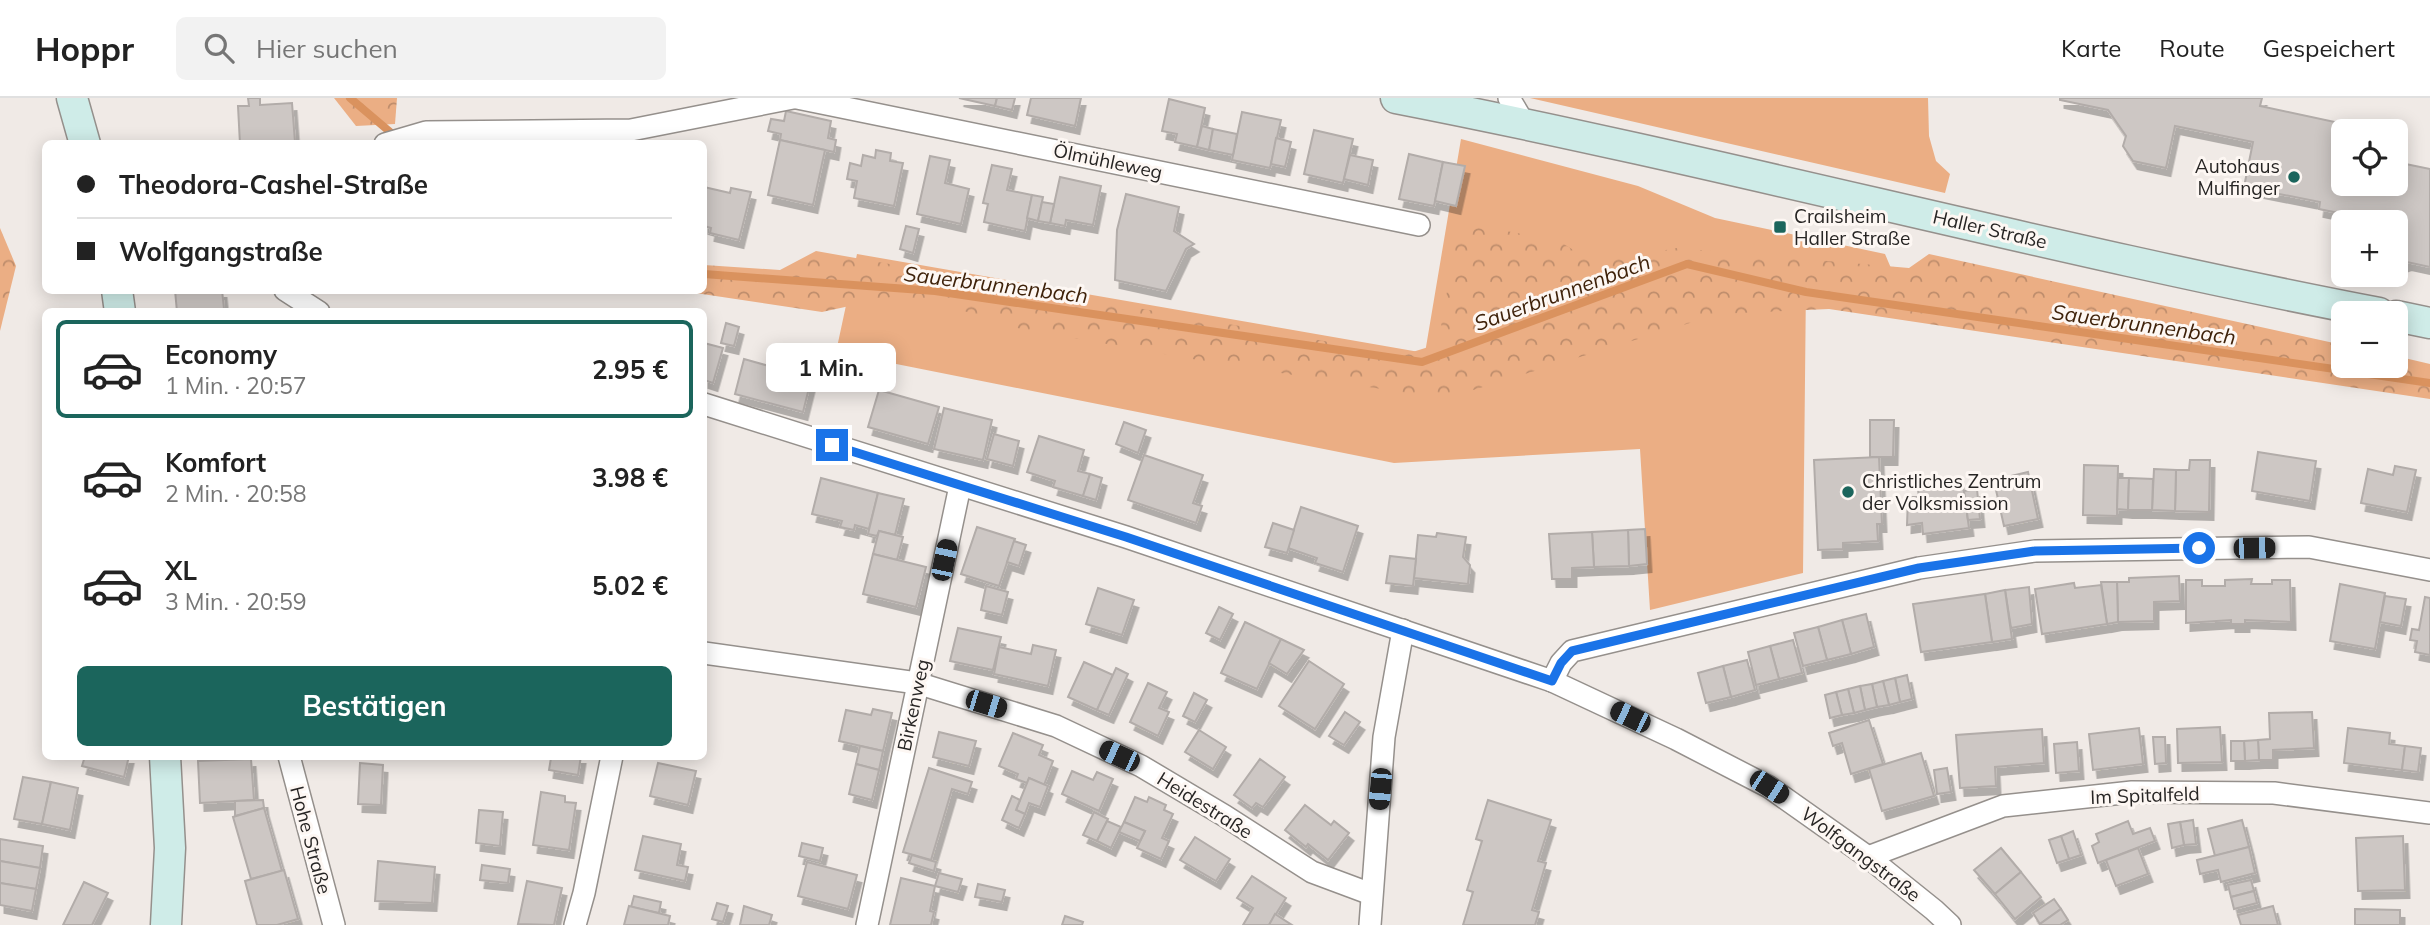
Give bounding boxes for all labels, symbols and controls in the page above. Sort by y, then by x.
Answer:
search box [176,17,666,80]
text: Hoppr [35,28,134,69]
icon: search [200,29,238,67]
text: Hier suchen [256,32,398,65]
text: Karte [2061,33,2121,63]
text: Route [2159,33,2225,63]
text: Gespeichert [2263,33,2395,63]
map controls [2331,119,2408,378]
button: locate [2331,119,2408,196]
street label: Ölmühleweg [1051,138,1165,184]
place label: Autohaus Mulfinger [2195,154,2280,200]
text: Theodora-Cashel-Straße [119,168,428,201]
marker: Autohaus Mulfinger [2286,169,2302,185]
place label: Crailsheim Haller Straße [1794,204,1910,250]
street label: Haller Straße [1931,204,2049,254]
button: + [2331,210,2408,287]
marker: Crailsheim Haller Straße [1772,219,1788,235]
text: Wolfgangstraße [119,235,323,268]
water label: Sauerbrunnenbach [1470,248,1654,336]
water label: Sauerbrunnenbach [902,260,1090,308]
water label: Sauerbrunnenbach [2050,298,2238,350]
button: − [2331,301,2408,378]
icon: car [81,338,144,401]
text: Economy [165,338,277,371]
callout: 1 Min. [767,344,897,392]
text: 2.95 € [592,353,668,386]
text: 1 Min. [798,353,864,382]
text: 1 Min. · 20:57 [165,371,307,400]
route end [816,429,848,461]
icon: car [81,446,144,509]
text: Komfort [165,446,266,479]
text: 3.98 € [592,461,668,494]
place label: Christliches Zentrum der Volksmission [1862,469,2042,515]
text: 2 Min. · 20:58 [165,479,307,508]
marker: Christliches Zentrum der Volksmission [1840,484,1856,500]
route start [2183,532,2215,564]
car [930,537,959,583]
car [2233,537,2276,559]
icon: car [81,554,144,617]
text: XL [165,554,197,587]
text: 5.02 € [592,569,668,602]
text: 3 Min. · 20:59 [165,587,307,616]
street label: Birkenweg [892,657,934,753]
button: Bestätigen [77,666,672,746]
car [963,688,1010,720]
car [1607,698,1654,736]
car [1096,738,1143,774]
street label: Heidestraße [1153,766,1257,844]
car [1368,767,1393,811]
car [1746,767,1793,807]
street label: Im Spitalfeld [2090,781,2200,809]
street label: Hohe Straße [285,783,337,897]
street label: Wolfgangstraße [1796,801,1926,907]

